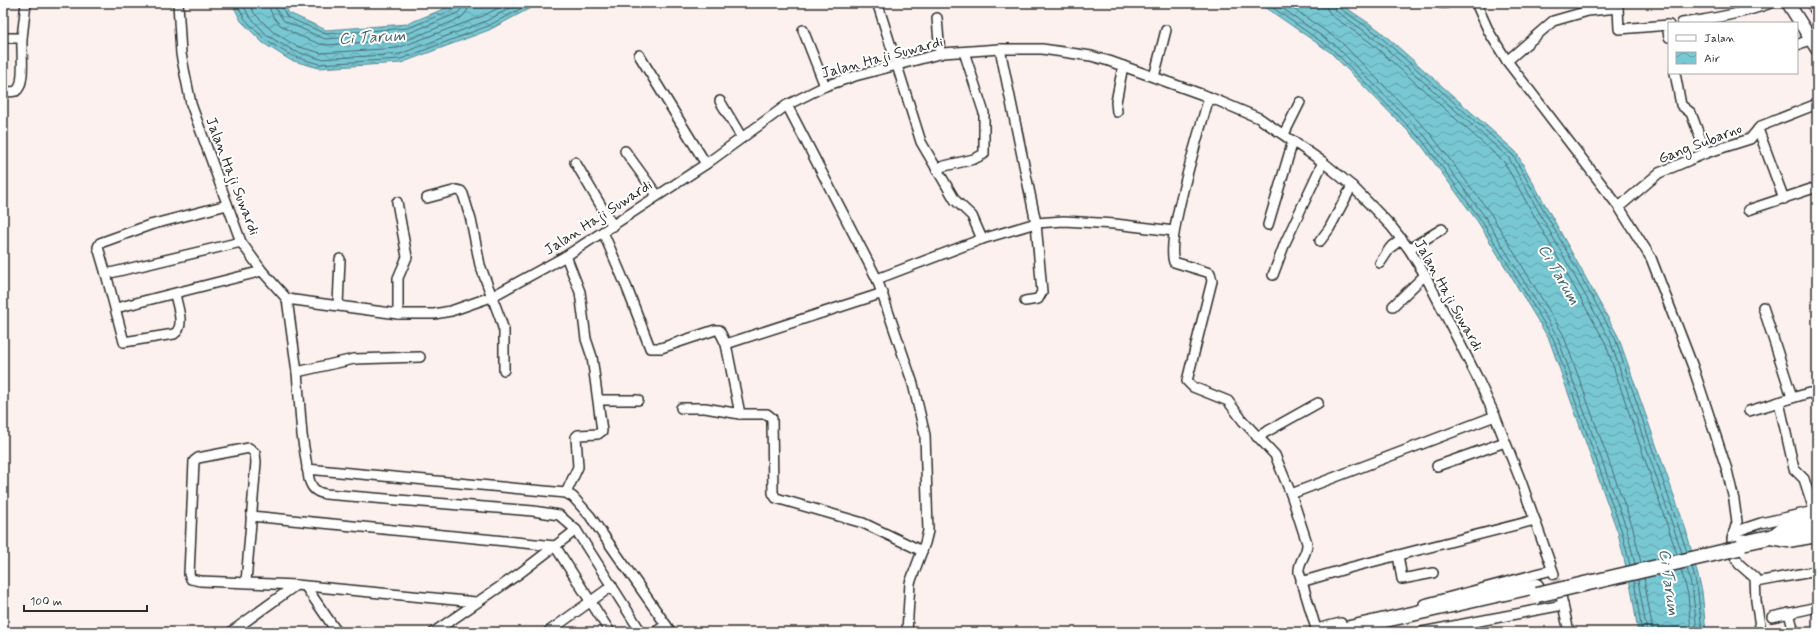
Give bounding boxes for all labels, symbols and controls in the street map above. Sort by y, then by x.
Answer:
legend [1668,22,1798,74]
water label: Ci Tarum [338,25,406,50]
text: Jalan [1704,31,1736,47]
street label: Jalan Haji Suwardi [819,32,945,84]
text: Air [1704,51,1720,67]
street label: Jalan Haji Suwardi [200,114,264,238]
street label: Gang Subarno [1656,119,1746,170]
street label: Jalan Haji Suwardi [541,175,656,260]
street label: Jalan Haji Suwardi [1409,236,1487,355]
water label: Ci Tarum [1533,241,1585,309]
water label: Ci Tarum [1653,548,1684,617]
scale bar [24,587,147,613]
text: 100 m [30,594,62,610]

